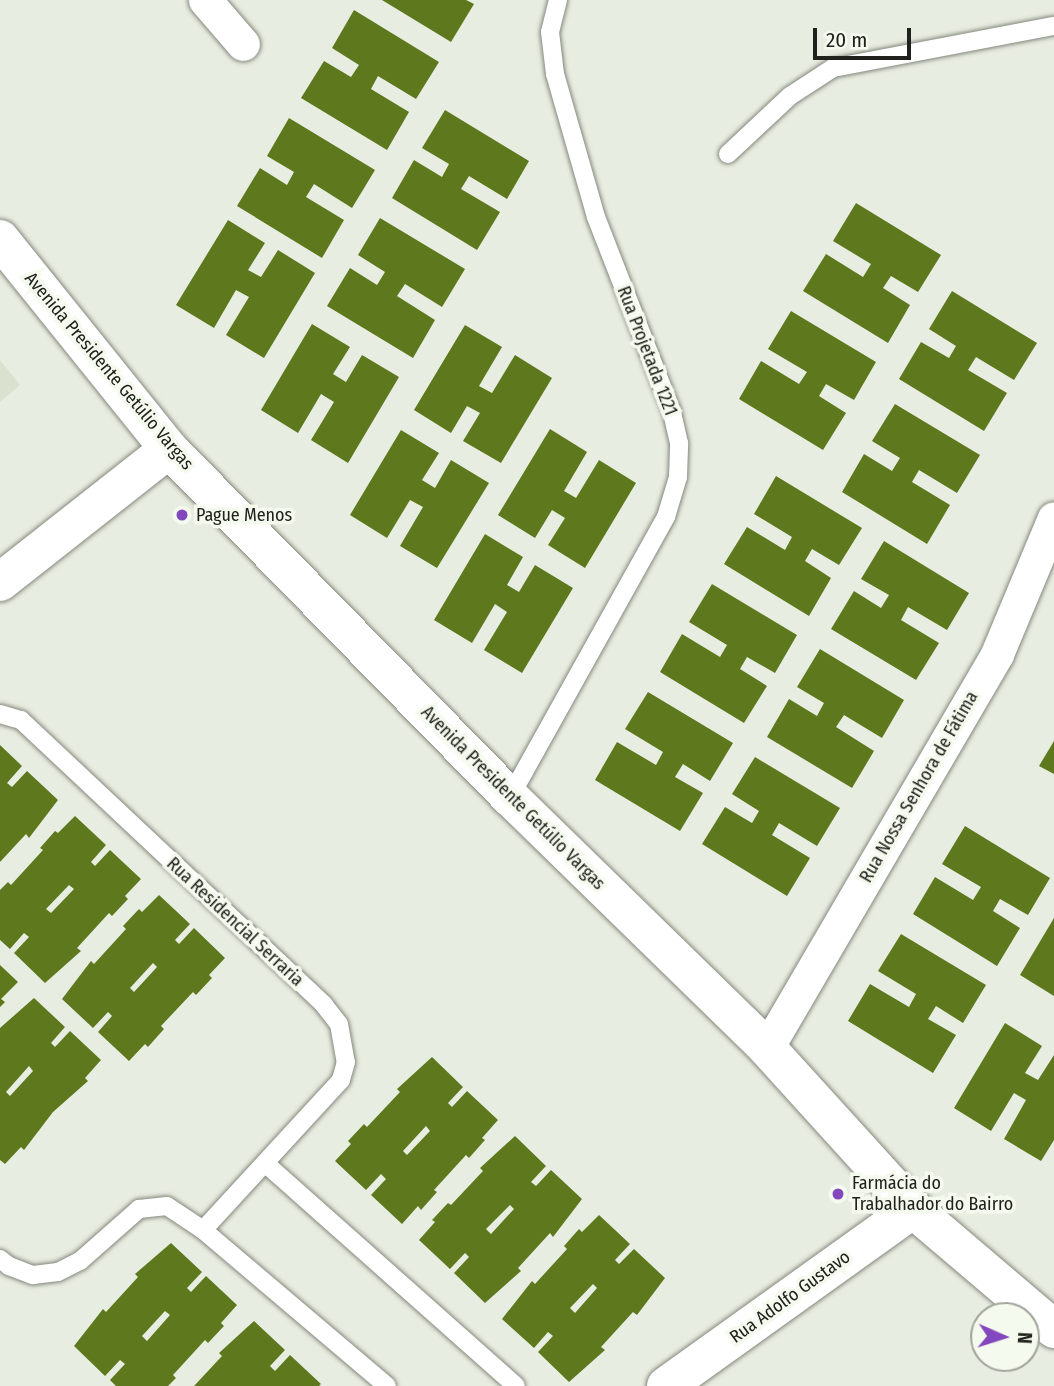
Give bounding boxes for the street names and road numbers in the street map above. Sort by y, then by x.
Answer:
street label: Avenida Presidente Getúlio Vargas [20,268,198,474]
street label: Rua Projetada 1221 [612,283,682,419]
street label: Rua Nossa Senhora de Fátima [855,688,983,886]
street label: Avenida Presidente Getúlio Vargas [417,702,609,894]
street label: Rua Residencial Serraria [162,853,308,991]
street label: Rua Adolfo Gustavo [725,1246,855,1348]

